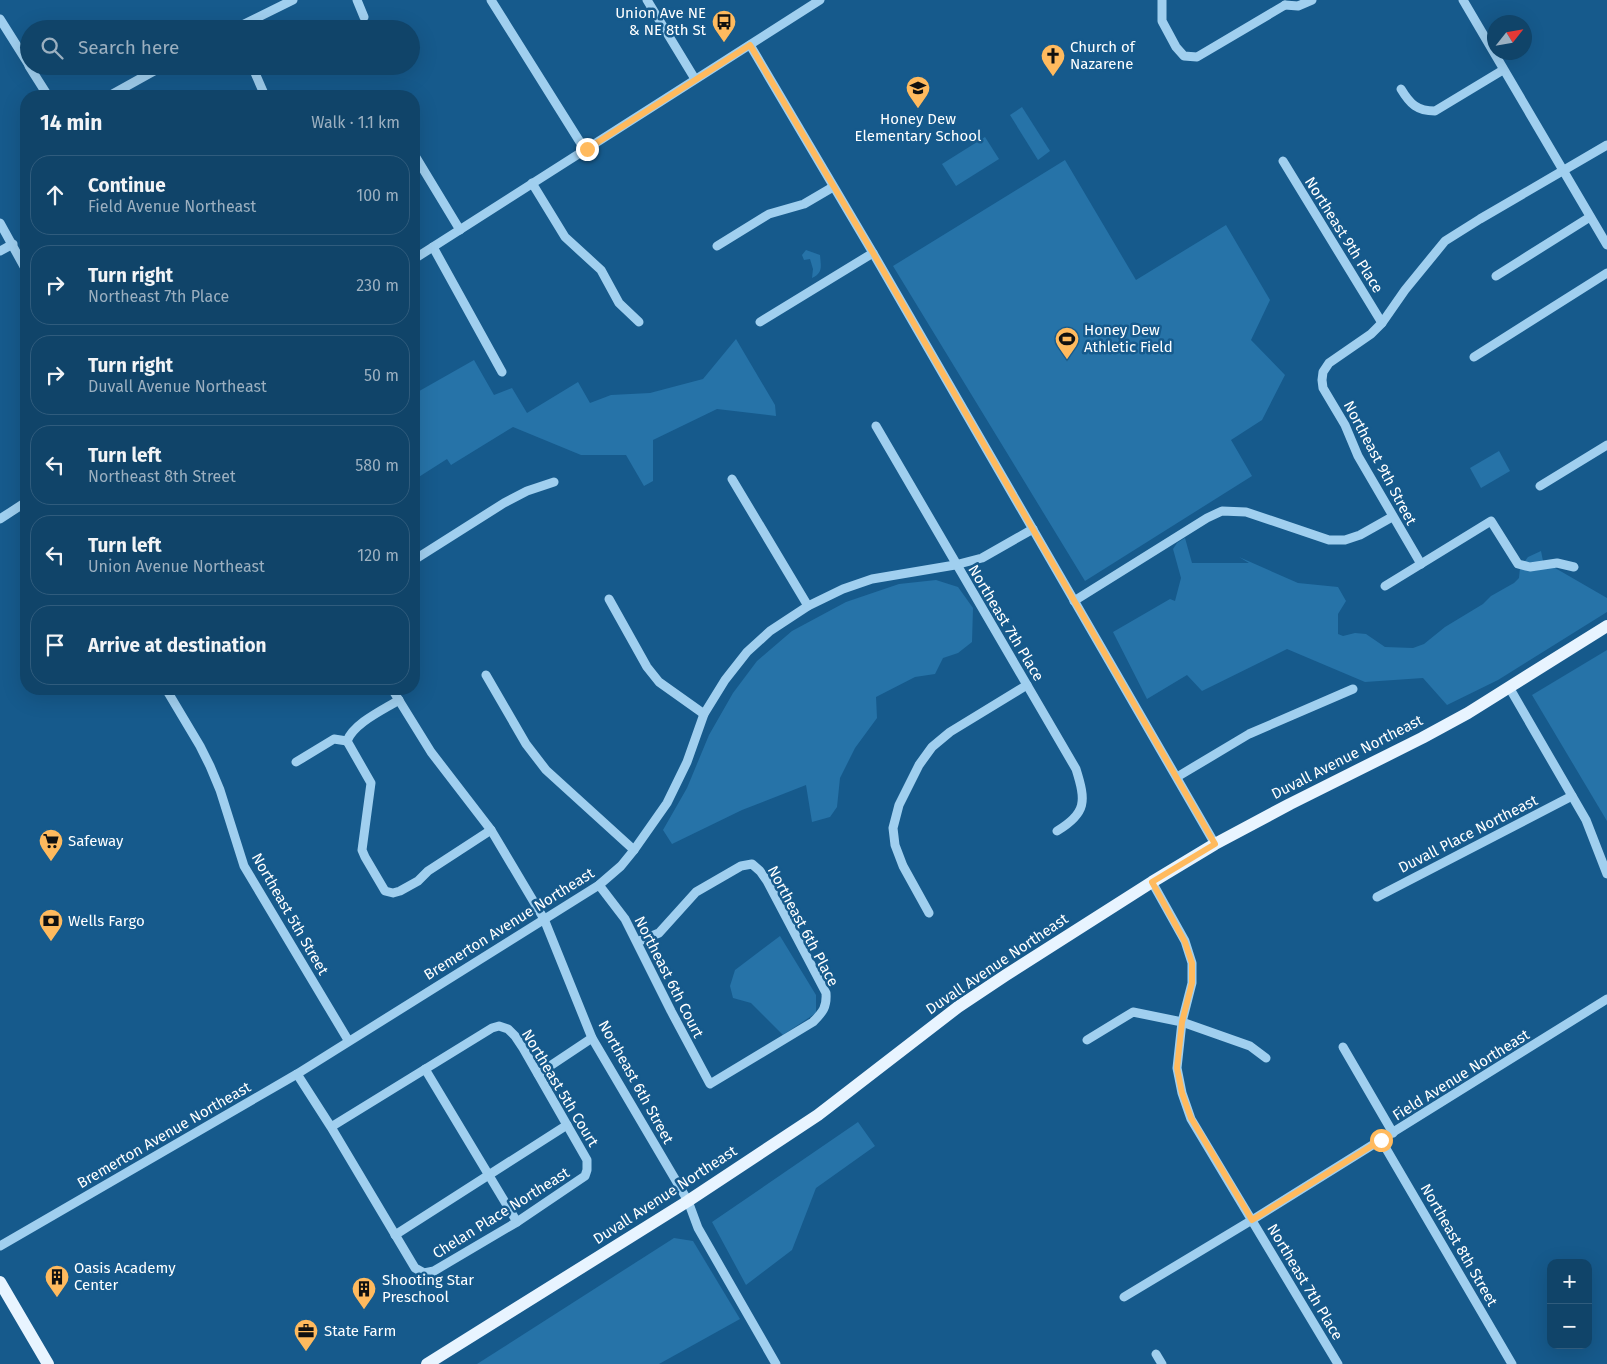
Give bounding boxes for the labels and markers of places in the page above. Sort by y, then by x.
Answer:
place label: Union Ave NE & NE 8th St [615,4,707,39]
bus stop icon: Union Ave NE & NE 8th St [711,9,737,43]
place label: Church of Nazarene [1070,38,1136,73]
church icon: Church of Nazarene [1040,43,1066,77]
school or university icon: Honey Dew Elementary School [905,75,931,109]
place label: Honey Dew Elementary School [855,110,982,145]
place label: Honey Dew Athletic Field [1084,321,1173,356]
sports icon: Honey Dew Athletic Field [1054,326,1080,360]
supermarket icon: Safeway [38,828,64,862]
place label: Safeway [68,832,124,850]
bank icon: Wells Fargo [38,908,64,942]
place label: Wells Fargo [68,912,145,930]
place label: Oasis Academy Center [74,1259,176,1294]
building icon: Oasis Academy Center [44,1264,70,1298]
place label: Shooting Star Preschool [382,1271,474,1306]
building icon: Shooting Star Preschool [351,1276,377,1310]
office icon: State Farm [293,1318,319,1352]
place label: State Farm [324,1322,396,1340]

